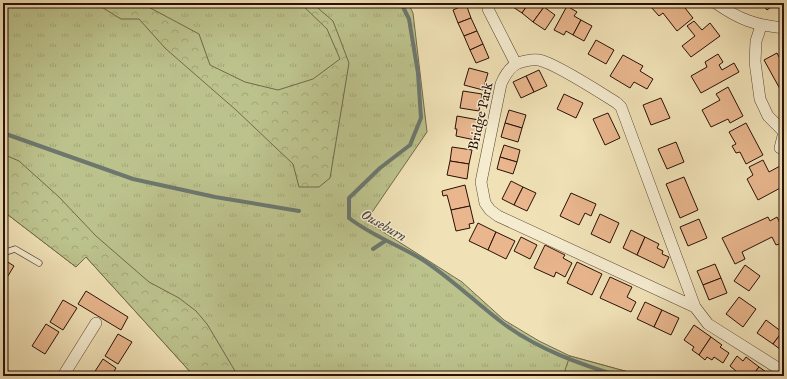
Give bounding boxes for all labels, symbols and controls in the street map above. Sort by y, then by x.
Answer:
street label: Bridge Park [464,80,498,152]
water label: Ouseburn [357,205,410,246]

